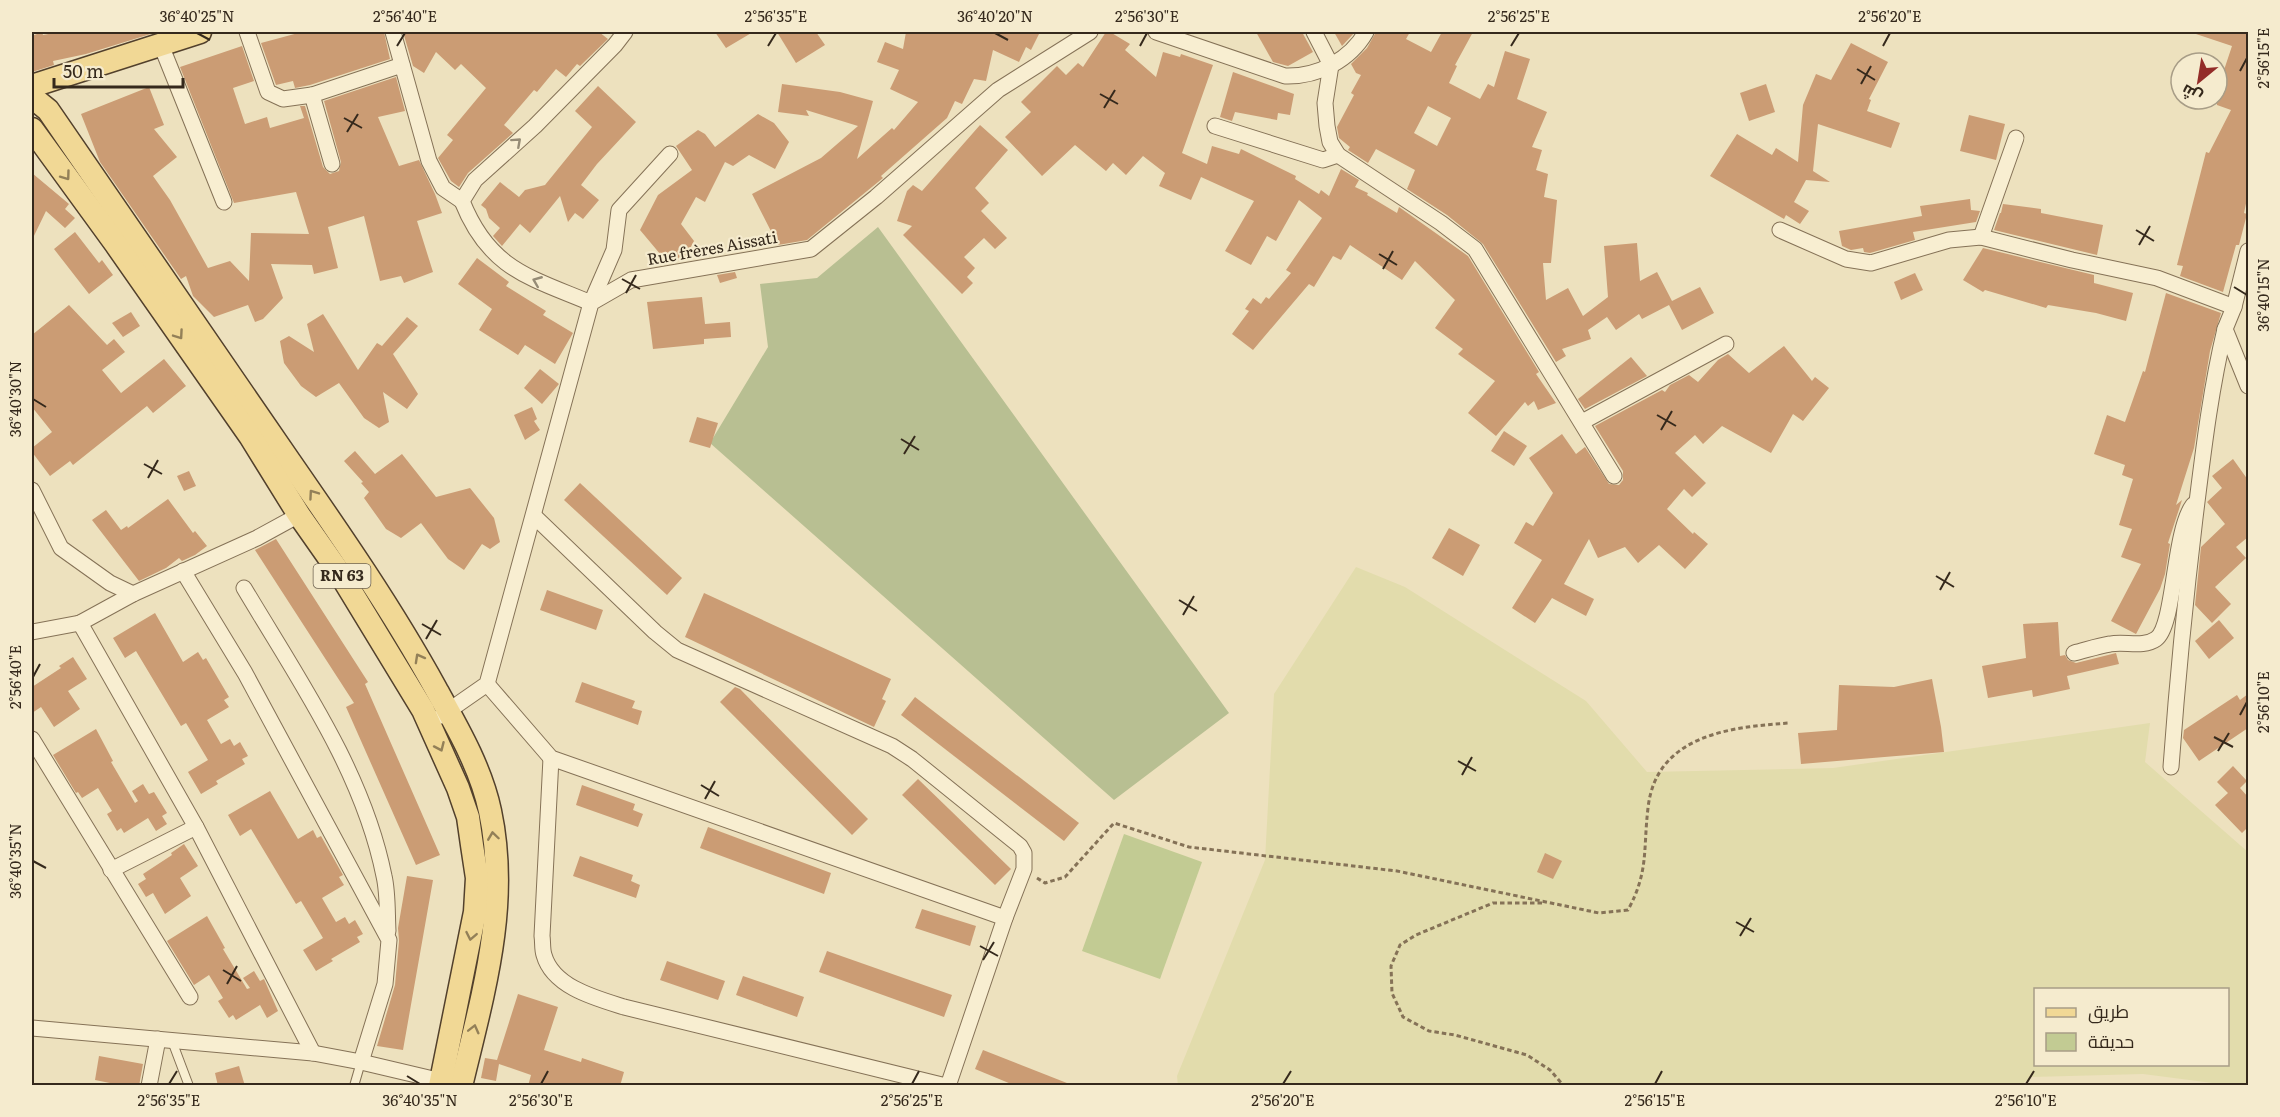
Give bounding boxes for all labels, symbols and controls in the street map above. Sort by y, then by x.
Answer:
text: 36°40'25"N [159,4,235,27]
text: 2°56'40"E [373,4,437,27]
text: 2°56'35"E [745,4,807,27]
text: 36°40'20"N [957,4,1033,27]
text: 2°56'30"E [1115,4,1179,27]
text: 2°56'25"E [1488,4,1550,27]
text: 2°56'20"E [1858,4,1922,27]
text: 2°56'15"E [2251,28,2274,88]
scale bar [54,51,183,89]
north arrow [2169,51,2229,111]
text: 50 m [63,57,104,84]
text: ش [2176,79,2206,110]
one-way arrow [510,138,521,149]
one-way arrow [59,169,70,180]
street label: Rue frères Aissati [645,224,779,270]
text: 36°40'15"N [2251,258,2274,332]
one-way arrow [532,276,543,288]
one-way arrow [172,328,183,339]
text: 36°40'30"N [3,361,26,437]
one-way arrow [309,490,320,501]
road number: RN 63 [314,564,370,588]
text: 2°56'40"E [3,645,26,709]
one-way arrow [415,653,426,664]
text: 2°56'10"E [2251,671,2274,733]
one-way arrow [433,741,445,752]
text: 36°40'35"N [3,823,26,899]
one-way arrow [488,832,500,841]
one-way arrow [465,931,478,941]
legend [2034,988,2229,1066]
text: طريق [2088,997,2129,1024]
one-way arrow [467,1024,480,1034]
text: حديقة [2088,1027,2134,1054]
text: 2°56'35"E [138,1088,200,1111]
text: 36°40'35"N [382,1088,458,1111]
text: 2°56'30"E [509,1088,573,1111]
text: 2°56'25"E [881,1088,943,1111]
text: 2°56'20"E [1251,1088,1315,1111]
text: 2°56'15"E [1625,1088,1685,1111]
text: 2°56'10"E [1995,1088,2057,1111]

